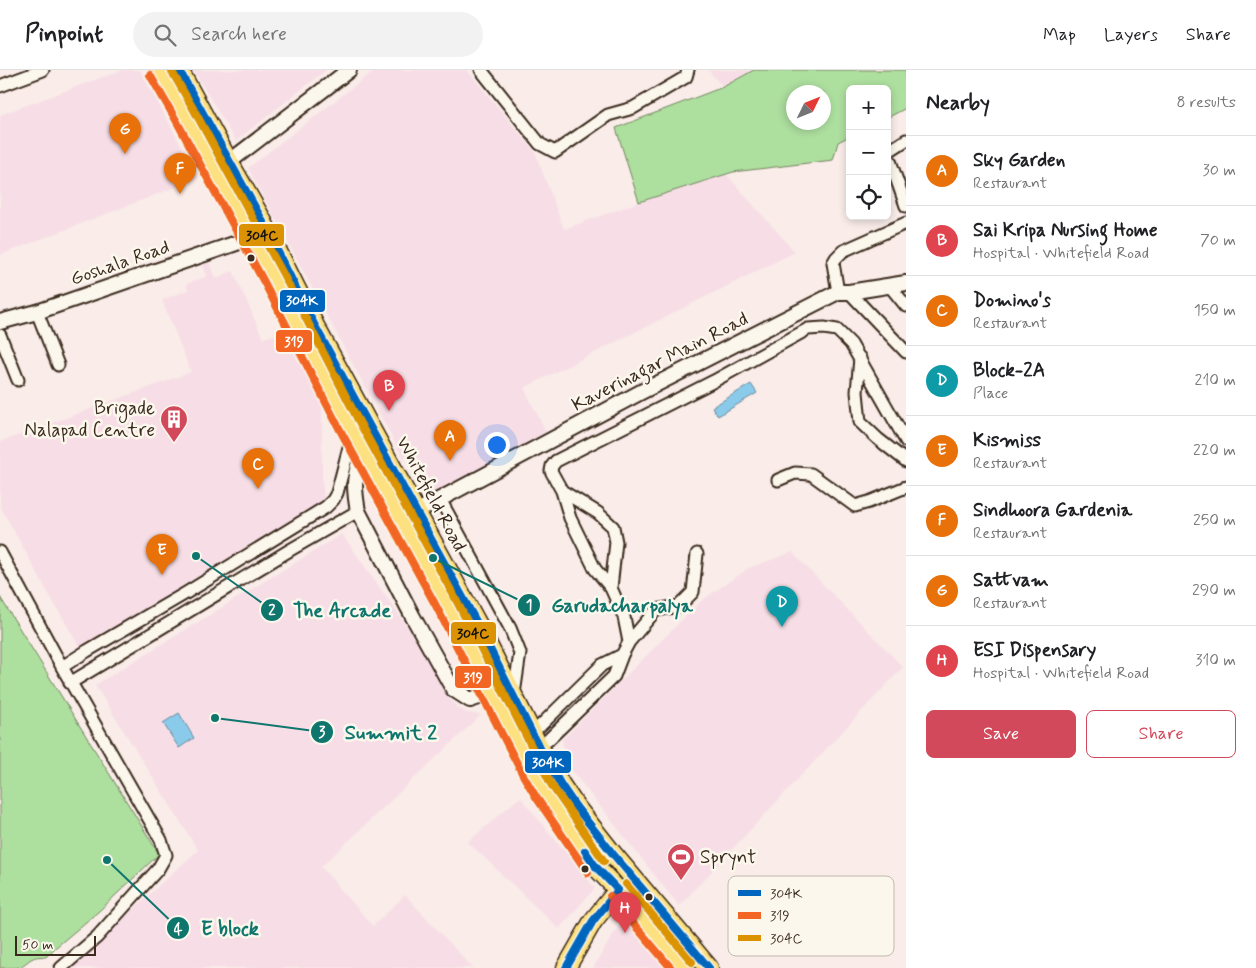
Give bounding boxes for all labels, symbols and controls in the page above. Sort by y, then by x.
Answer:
search box [133,12,483,57]
text: Pinpoint [25,19,103,50]
icon: search [151,21,179,49]
text: Search here [191,22,287,47]
text: Map [1043,23,1076,47]
text: Layers [1104,23,1158,47]
text: Share [1186,23,1231,47]
north arrow [786,85,831,130]
map controls [846,85,891,220]
button: + [846,85,891,130]
text: Nearby [926,89,990,117]
text: 8 results [1176,92,1236,113]
pin: G [109,113,141,154]
button: − [846,130,891,175]
text: Sky Garden [973,148,1065,173]
pin: F [164,153,196,194]
text: A [937,160,947,181]
text: 30 m [1203,160,1236,181]
text: Restaurant [973,173,1047,194]
button: locate [846,175,891,220]
text: Sai Kripa Nursing Home [973,218,1158,243]
line badge: 304C [238,223,285,247]
text: 304C [246,227,278,245]
text: B [937,230,947,251]
text: 70 m [1200,230,1236,251]
street label: Goshala Road [67,234,173,292]
text: Hospital · Whitefield Road [973,243,1149,264]
unlabelled marker [246,253,256,263]
text: Domino's [973,288,1051,313]
line badge: 304K [279,289,326,313]
text: 304K [286,292,319,310]
text: C [936,300,948,321]
text: 150 m [1194,300,1236,321]
street label: Kaverinagar Main Road [568,307,754,420]
text: Restaurant [973,313,1047,334]
line badge: 319 [275,329,313,353]
text: 319 [284,333,304,351]
text: Block-2A [973,358,1045,383]
pin: B [373,370,405,411]
text: D [936,370,948,391]
text: 210 m [1195,370,1236,391]
text: Place [973,383,1008,404]
place label: Brigade Nalapad Centre [24,396,155,443]
building icon: Brigade Nalapad Centre [159,404,189,443]
pin: A [434,420,466,461]
text: Kismiss [973,428,1041,453]
street label: Whitefield Road [390,432,472,556]
your location [484,432,510,458]
text: E [937,440,947,461]
text: 220 m [1193,440,1236,461]
pin: C [242,448,274,489]
text: Restaurant [973,453,1047,474]
text: Sindhoora Gardenia [973,498,1132,523]
text: F [938,510,946,531]
text: 250 m [1193,510,1236,531]
text: Restaurant [973,523,1047,544]
pin: E [146,534,178,575]
text: Sattvam [973,568,1049,593]
text: G [937,580,947,601]
text: 290 m [1192,580,1236,601]
pin: D [766,586,798,627]
callout: Garudacharpalya [517,587,703,622]
callout: The Arcade [259,593,400,628]
text: Garudacharpalya [551,593,694,620]
text: Restaurant [973,593,1047,614]
text: 1 [526,596,532,616]
text: The Arcade [293,598,391,625]
text: 2 [268,601,276,621]
line badge: 304C [450,621,497,645]
text: 304C [457,625,489,643]
text: ESI Dispensary [973,638,1096,663]
text: H [937,650,947,671]
text: 310 m [1195,650,1236,671]
text: Hospital · Whitefield Road [973,663,1149,684]
line badge: 319 [454,665,492,689]
text: 319 [463,669,483,687]
button: Save [926,710,1076,758]
button: Share [1086,710,1236,758]
callout: Summit 2 [310,714,447,749]
text: Summit 2 [345,720,437,747]
text: 3 [319,723,326,743]
line badge: 304K [524,750,572,774]
text: 304K [532,754,565,772]
sports icon: Sprynt [666,842,696,881]
place label: Sprynt [700,845,756,871]
unlabelled marker [580,864,590,874]
legend [728,876,894,956]
text: 304K [770,885,803,903]
pin: H [609,892,641,933]
unlabelled marker [644,892,654,902]
text: 319 [770,907,790,925]
callout: E block [165,911,269,946]
text: E block [201,916,259,943]
text: 4 [174,920,183,940]
text: 304C [770,930,803,948]
scale bar [15,933,96,956]
text: 50 m [22,936,53,954]

